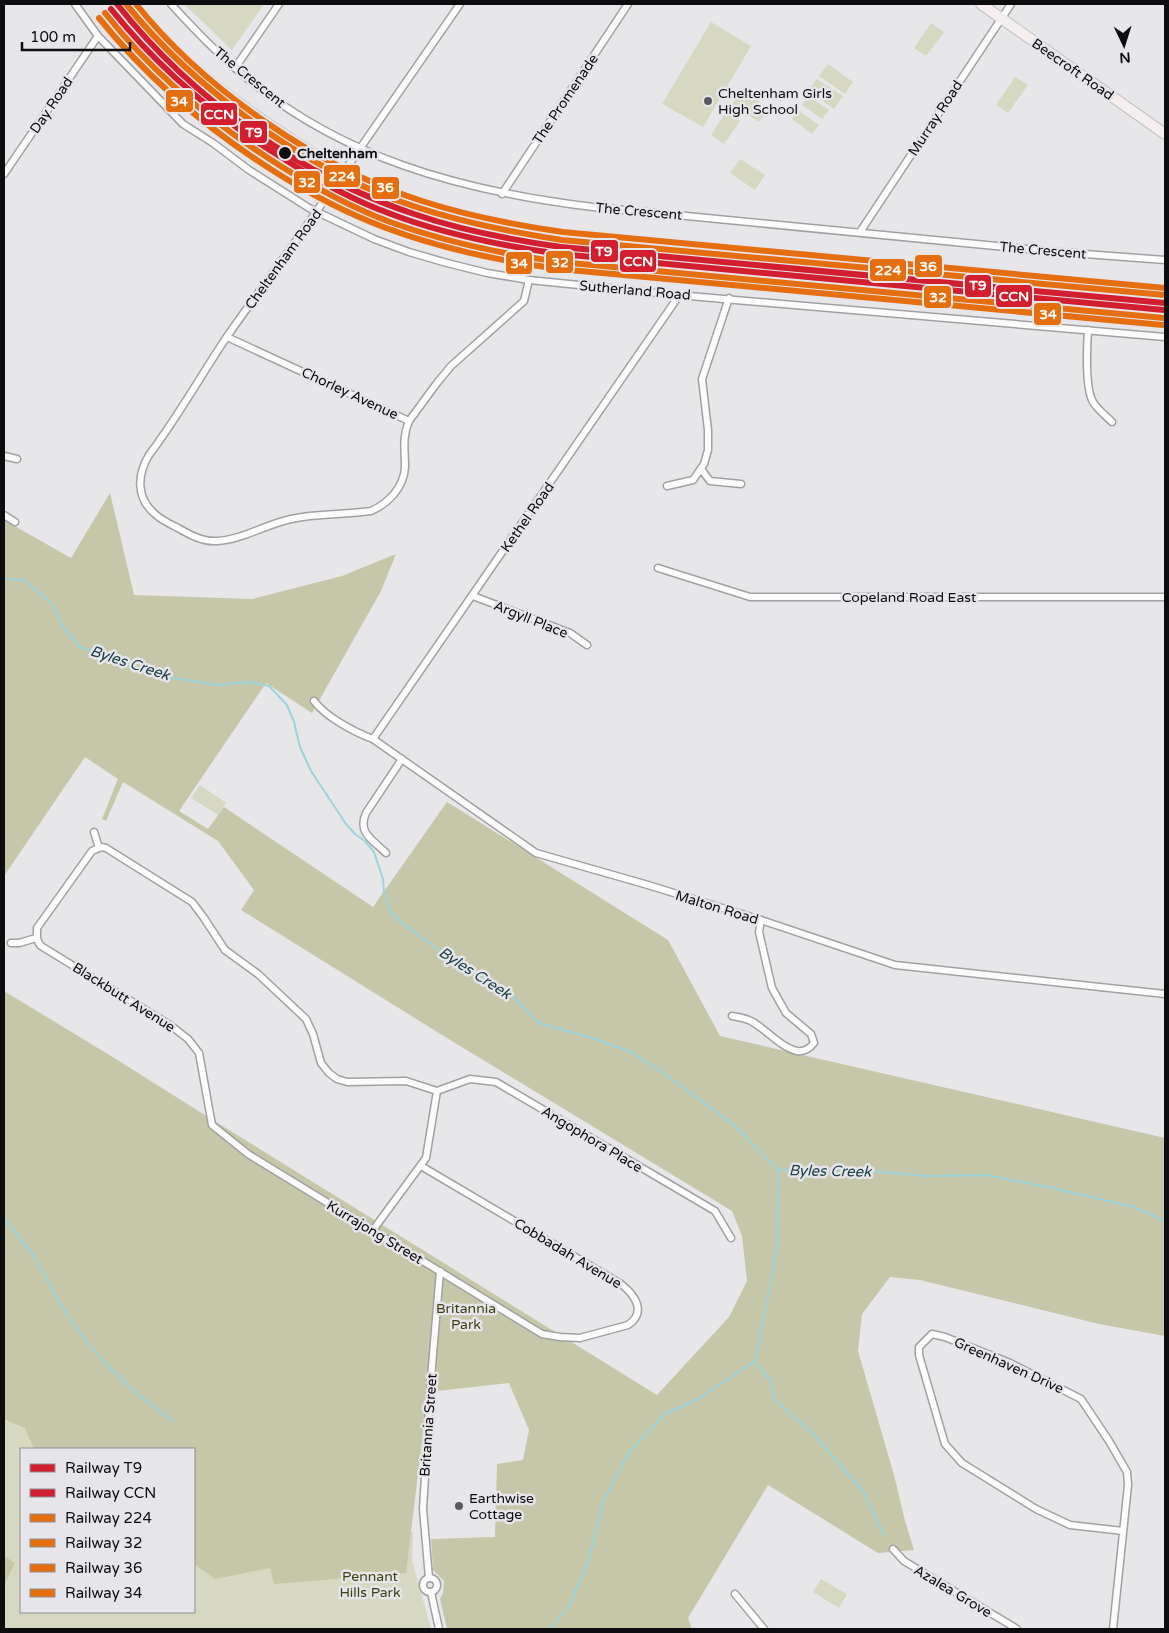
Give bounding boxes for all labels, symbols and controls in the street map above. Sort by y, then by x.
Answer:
scale bar [22,20,130,52]
north arrow [1099,20,1149,70]
text: 100 m [30,28,76,46]
street label: Beecroft Road [1029,35,1117,104]
street label: The Crescent [211,43,289,112]
text: N [1119,49,1131,66]
street label: The Promenade [529,51,602,148]
street label: Day Road [26,74,76,137]
street label: Murray Road [905,77,966,159]
place label: Cheltenham Girls High School [718,85,832,118]
line badge: 34 [165,89,194,113]
text: 34 [170,93,188,110]
marker: Cheltenham Girls High School [702,95,714,107]
line badge: CCN [200,102,238,126]
text: CCN [204,106,234,123]
line badge: T9 [239,120,268,144]
text: T9 [244,124,263,141]
marker: Cheltenham [277,145,293,161]
place label: Cheltenham [297,145,378,162]
line badge: 224 [323,164,361,188]
text: 224 [329,168,355,185]
line badge: 32 [293,170,321,194]
text: 32 [298,174,316,191]
line badge: 36 [371,176,400,200]
text: 36 [376,179,394,196]
street label: The Crescent [595,199,684,224]
street label: Cheltenham Road [241,206,325,313]
street label: The Crescent [999,238,1088,263]
line badge: T9 [590,239,619,263]
text: T9 [594,243,613,260]
line badge: CCN [619,249,657,273]
line badge: 32 [545,250,574,274]
line badge: 34 [505,251,533,275]
text: CCN [623,253,653,270]
text: 32 [551,254,569,271]
line badge: 36 [914,254,943,278]
text: 34 [510,255,528,272]
line badge: 224 [869,258,907,282]
text: 36 [919,258,937,275]
text: 224 [875,262,901,279]
line badge: T9 [964,274,992,298]
street label: Sutherland Road [579,277,691,304]
text: T9 [968,277,987,294]
line badge: CCN [995,284,1033,308]
line badge: 32 [923,285,952,309]
text: CCN [999,288,1029,305]
text: 32 [929,289,947,306]
line badge: 34 [1033,302,1062,326]
text: 34 [1039,306,1057,323]
street label: Chorley Avenue [299,364,401,423]
street label: Kethel Road [497,479,558,556]
street label: Copeland Road East [842,589,977,606]
street label: Argyll Place [491,597,570,642]
water label: Byles Creek [88,642,174,685]
street label: Malton Road [673,887,760,928]
water label: Byles Creek [435,943,516,1004]
street label: Blackbutt Avenue [69,959,178,1036]
street label: Angophora Place [538,1103,645,1176]
water label: Byles Creek [789,1161,873,1181]
street label: Kurrajong Street [323,1197,427,1268]
street label: Cobbadah Avenue [511,1215,625,1292]
park label: Britannia Park [436,1300,496,1333]
street label: Greenhaven Drive [951,1334,1066,1397]
street label: Britannia Street [416,1372,441,1477]
legend [20,1448,195,1613]
text: Railway T9 [65,1459,142,1477]
text: Railway CCN [65,1484,156,1502]
place label: Earthwise Cottage [469,1490,534,1523]
marker: Earthwise Cottage [453,1500,465,1512]
text: Railway 224 [65,1509,152,1527]
text: Railway 32 [65,1534,142,1552]
text: Railway 36 [65,1559,142,1577]
street label: Azalea Grove [911,1562,995,1621]
park label: Pennant Hills Park [339,1568,401,1601]
text: Railway 34 [65,1584,142,1602]

